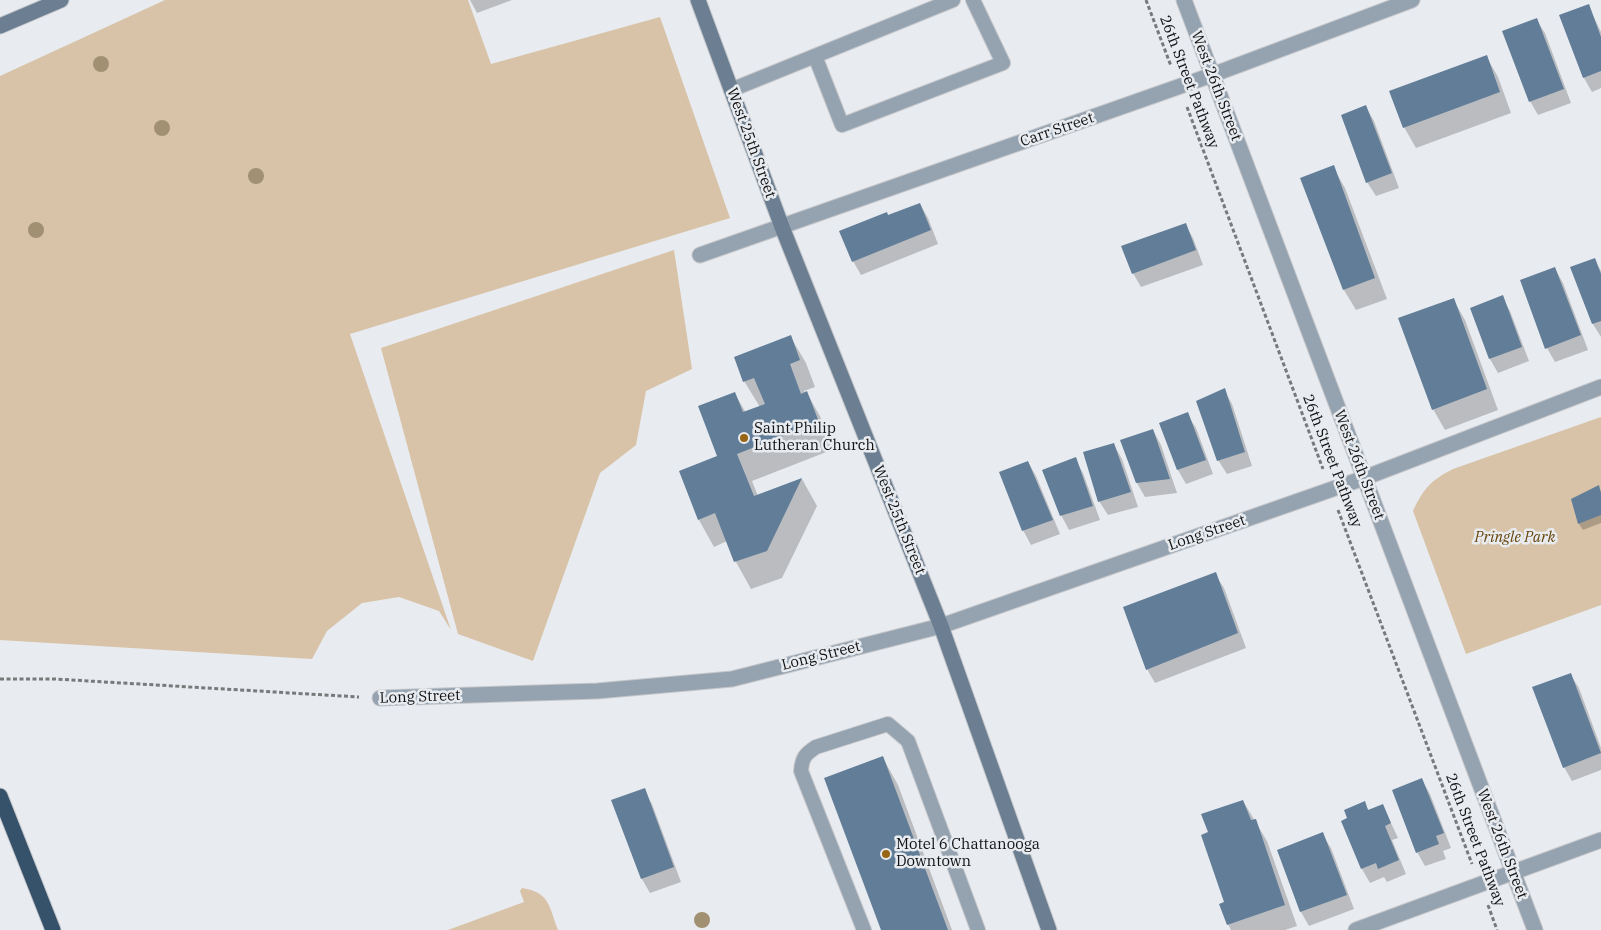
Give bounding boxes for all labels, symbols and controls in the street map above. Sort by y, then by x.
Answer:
street label: 26th Street Pathway [1155,13,1223,151]
street label: West 26th Street [1187,29,1245,143]
street label: West 25th Street [723,85,779,201]
street label: Carr Street [1018,109,1096,151]
street label: 26th Street Pathway [1298,392,1366,530]
street label: West 26th Street [1330,408,1388,522]
place label: Saint Philip Lutheran Church [754,420,875,455]
marker: Saint Philip Lutheran Church [738,432,750,444]
street label: West 25th Street [869,463,929,577]
street label: Long Street [1166,511,1248,555]
park label: Pringle Park [1475,529,1555,547]
street label: Long Street [780,638,862,674]
street label: Long Street [379,687,461,707]
street label: 26th Street Pathway [1441,771,1509,909]
street label: West 26th Street [1473,787,1531,901]
place label: Motel 6 Chattanooga Downtown [896,836,1040,871]
marker: Motel 6 Chattanooga Downtown [880,848,892,860]

